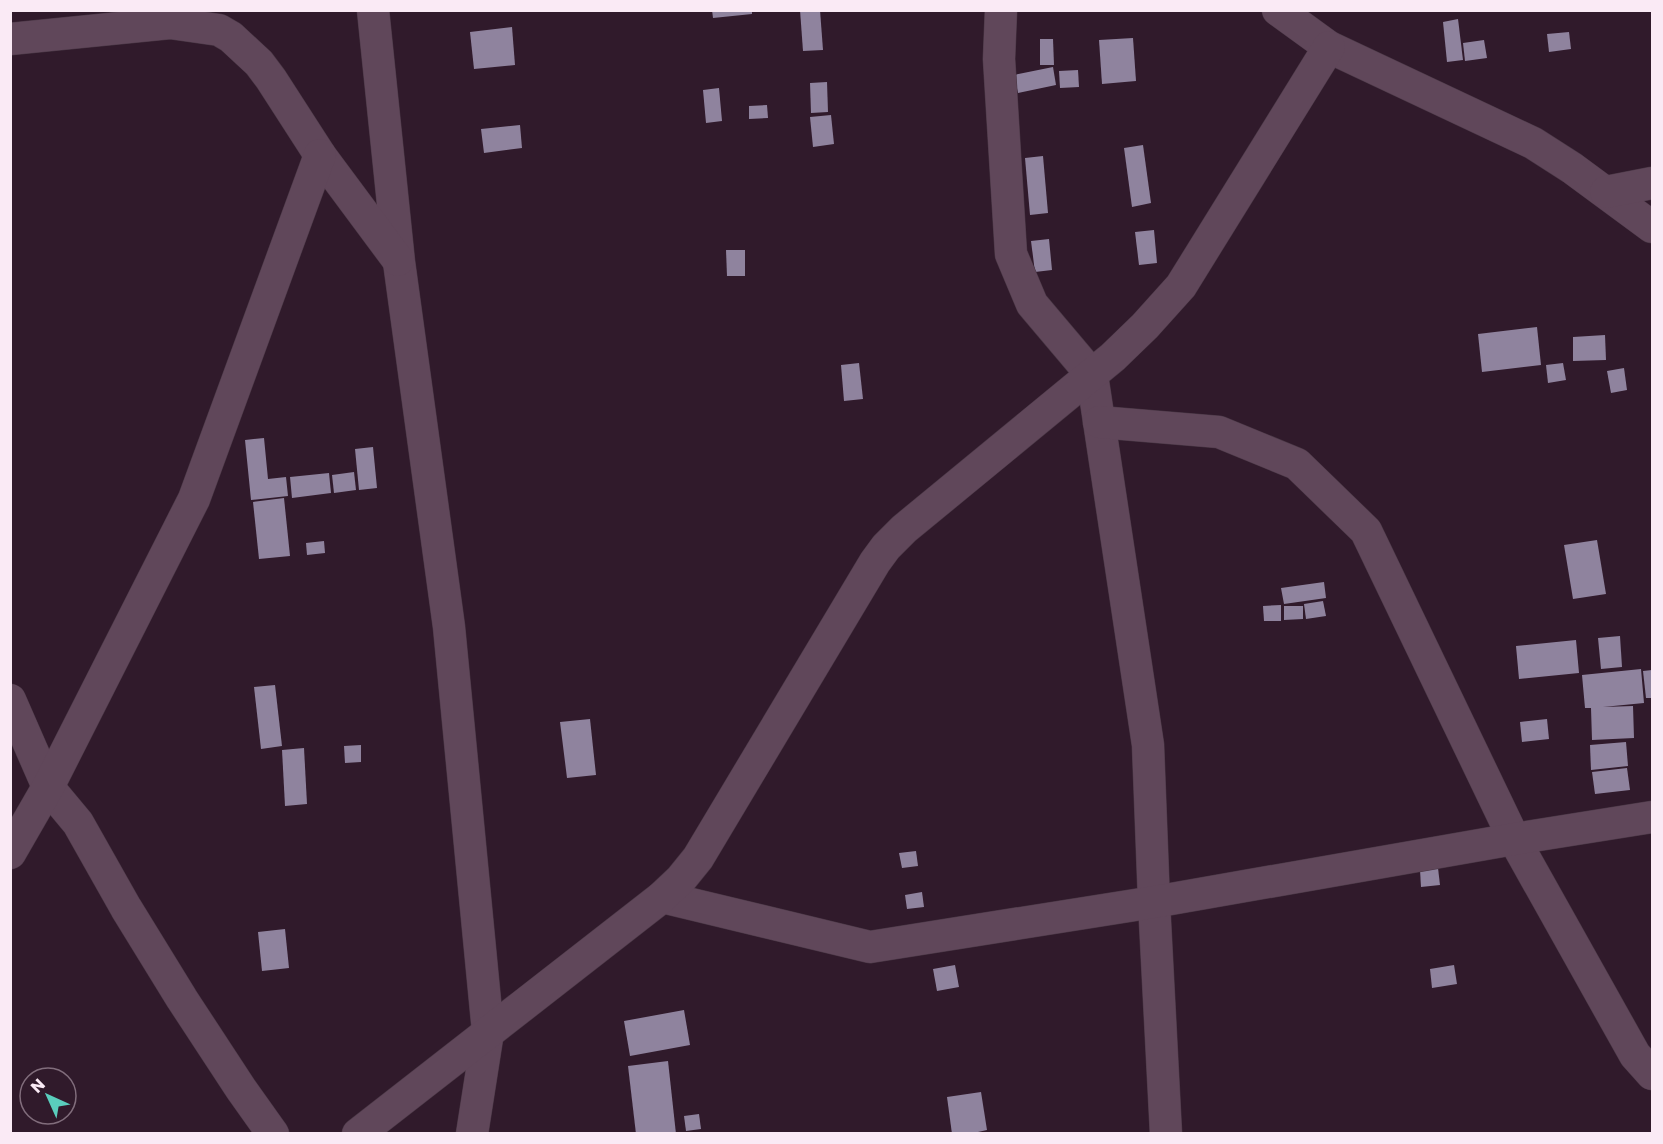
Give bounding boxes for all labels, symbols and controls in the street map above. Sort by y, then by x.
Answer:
north arrow [18,1066,78,1126]
text: N [25,1073,50,1098]

